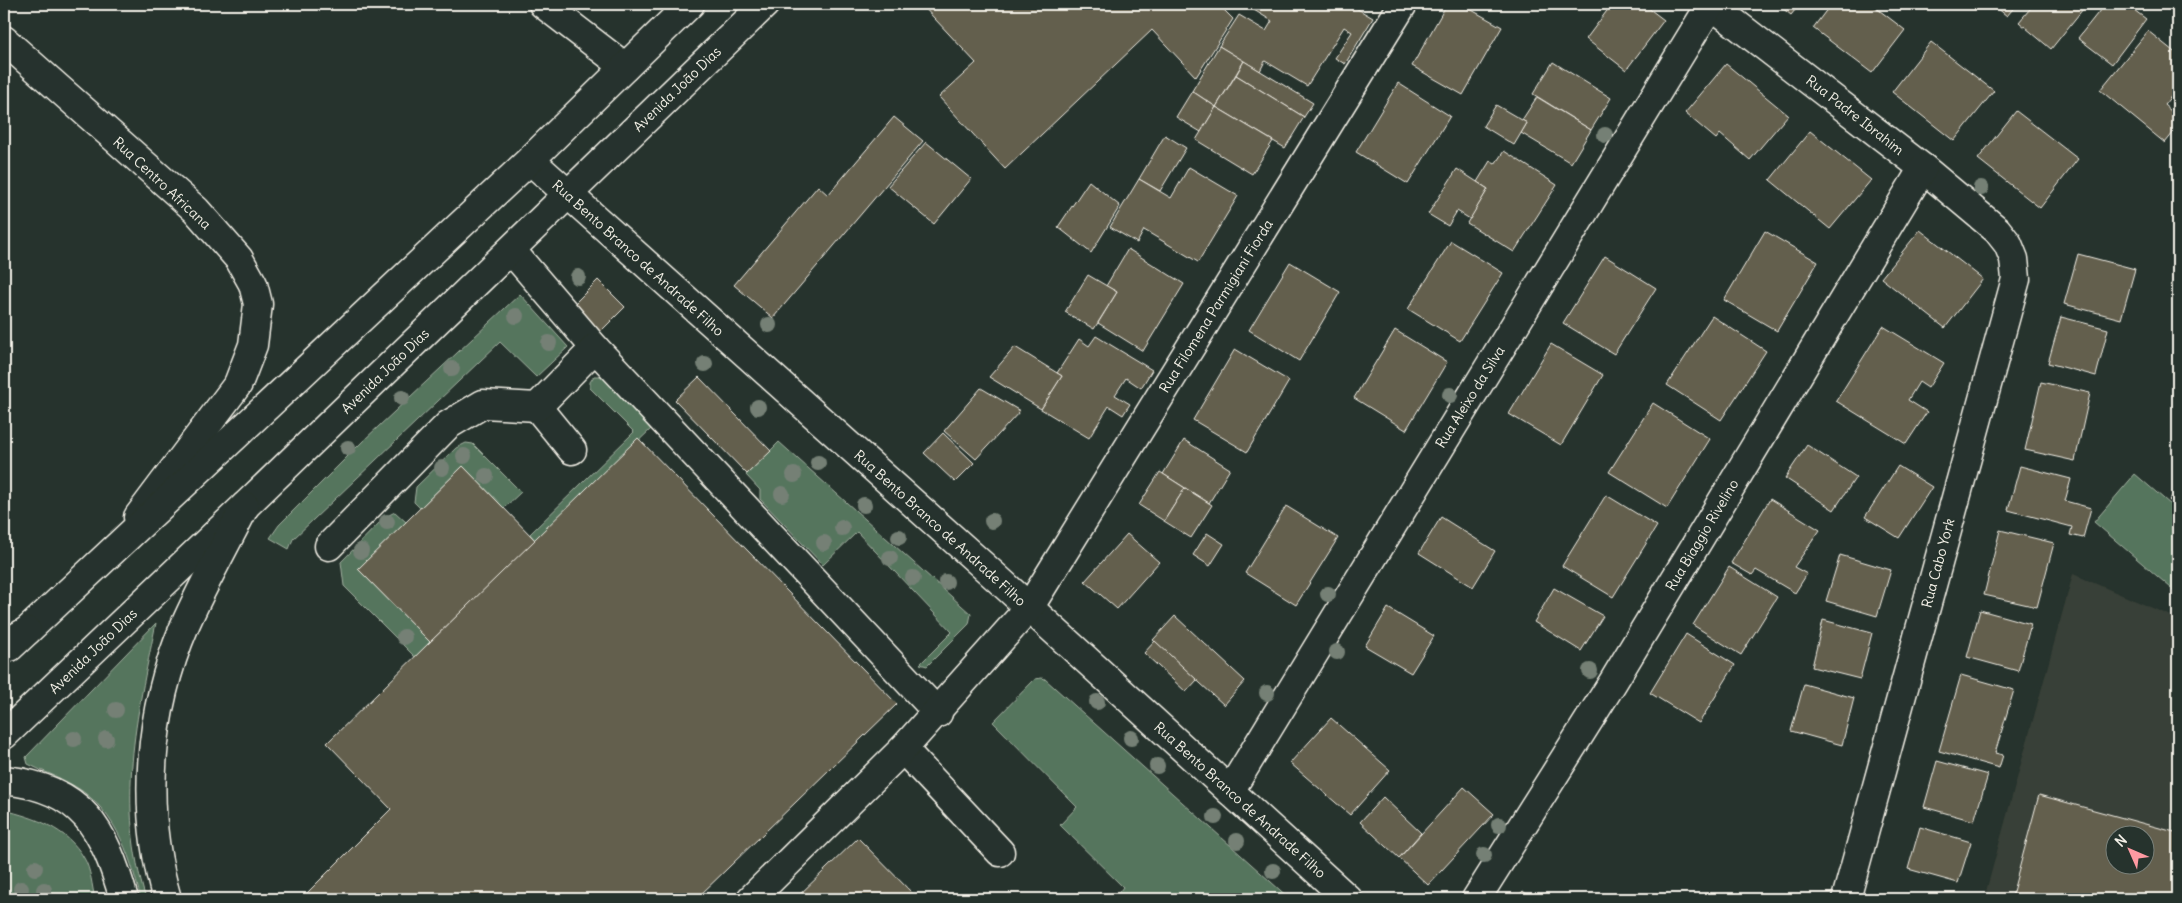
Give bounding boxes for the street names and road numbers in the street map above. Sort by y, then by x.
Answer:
street label: Avenida João Dias [629,42,725,136]
street label: Rua Padre Ibrahim [1802,71,1908,159]
street label: Rua Centro Africana [109,133,215,233]
street label: Rua Bento Branco de Andrade Filho [548,176,728,340]
street label: Rua Filomena Parmigiani Fiorda [1155,216,1277,396]
street label: Avenida João Dias [337,324,433,418]
street label: Rua Aleixo da Silva [1431,343,1509,451]
street label: Rua Bento Branco de Andrade Filho [850,446,1030,610]
street label: Rua Biaggio Rivelino [1662,476,1743,594]
street label: Rua Cabo York [1917,516,1959,610]
street label: Avenida João Dias [45,604,141,698]
street label: Rua Bento Branco de Andrade Filho [1150,718,1330,882]

